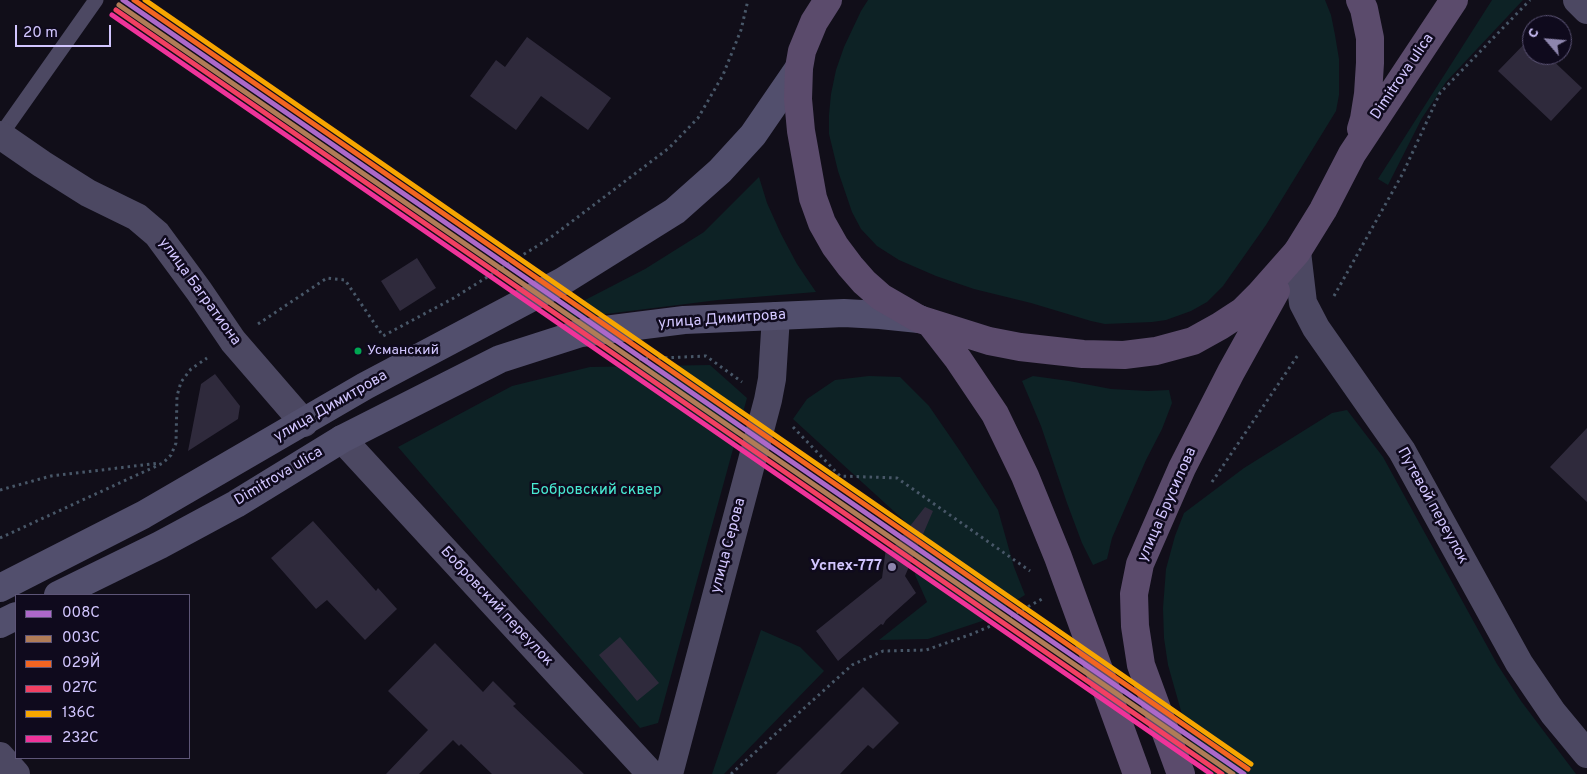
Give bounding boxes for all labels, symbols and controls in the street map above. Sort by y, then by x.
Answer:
scale bar [18,15,114,47]
north arrow [1522,15,1572,65]
text: 20 m [23,24,58,43]
text: С [1524,26,1544,41]
street label: Dimitrova ulica [1368,31,1438,123]
street label: улица Багратиона [154,235,244,349]
street label: улица Димитрова [658,307,786,333]
place label: Усманский [367,343,439,359]
marker: Усманский [353,346,363,356]
street label: улица Димитрова [271,367,391,447]
street label: Dimitrova ulica [232,444,326,510]
street label: улица Брусилова [1135,445,1201,565]
street label: Путевой переулок [1393,445,1471,567]
park label: Бобровский сквер [531,482,661,500]
street label: улица Серова [708,496,750,596]
street label: Бобровский переулок [436,543,556,671]
place label: Успех-777 [810,558,882,576]
marker: Успех-777 [886,561,898,573]
legend [15,594,190,759]
text: 008С [62,604,100,623]
text: 003С [62,629,100,648]
text: 029Й [62,654,100,673]
text: 027С [62,679,98,698]
text: 136С [62,704,95,723]
text: 232C [62,729,99,748]

